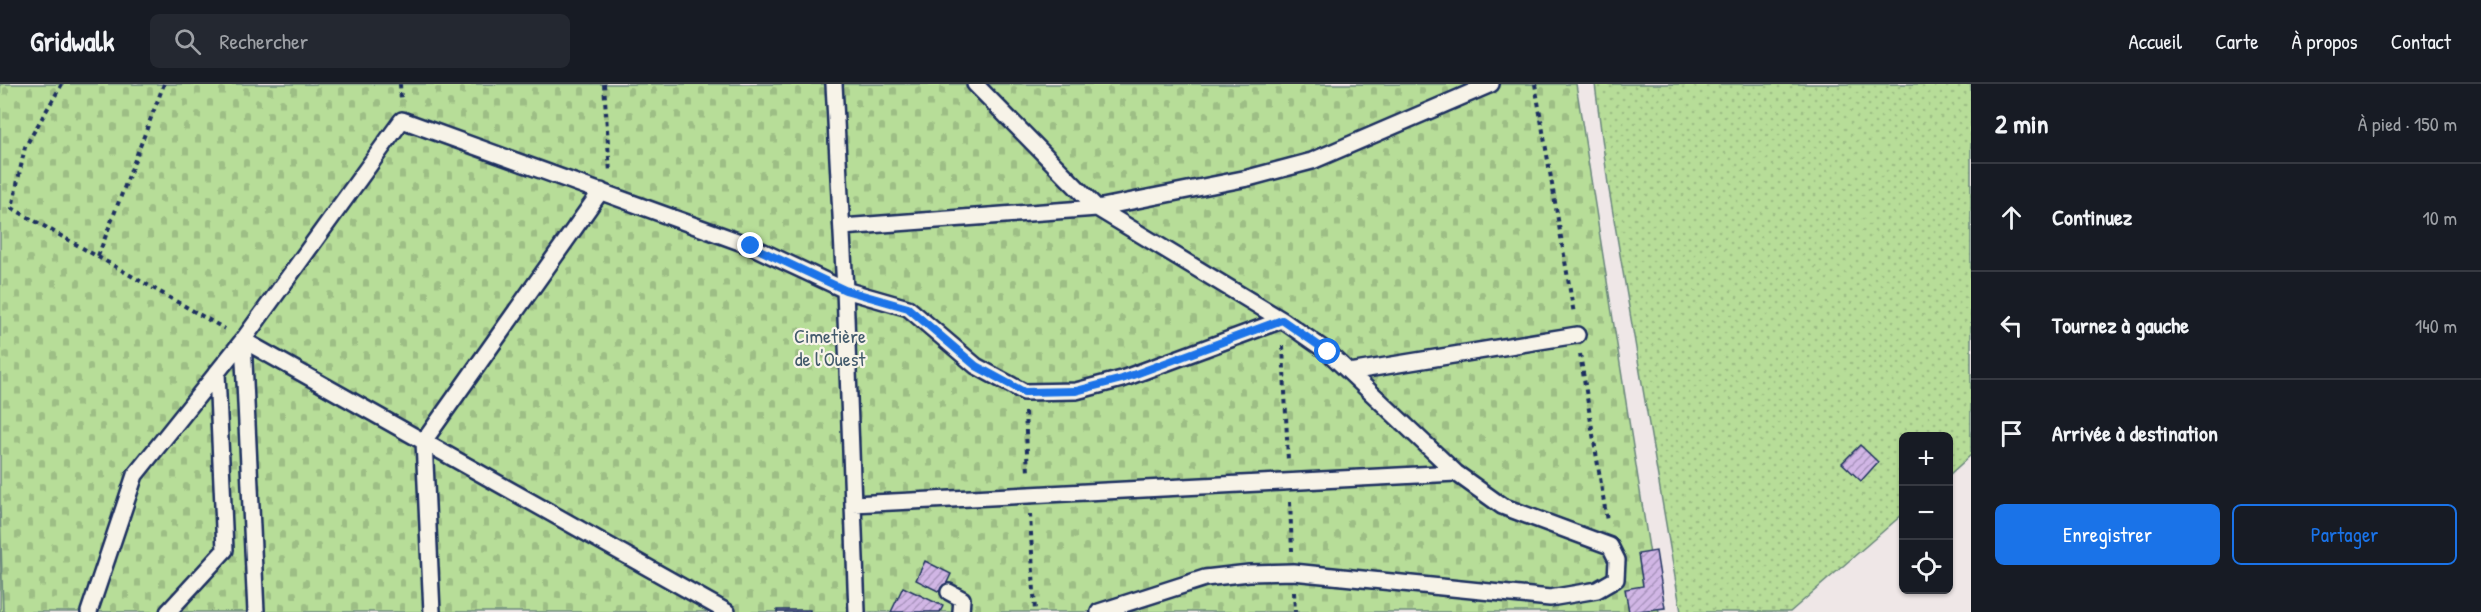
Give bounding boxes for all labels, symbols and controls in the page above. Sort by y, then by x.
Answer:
search box [150,14,570,68]
text: Gridwalk [30,22,114,60]
icon: search [171,25,204,58]
text: Rechercher [219,26,308,56]
text: Accueil [2129,27,2182,56]
text: Carte [2215,27,2259,56]
text: À propos [2292,27,2358,56]
text: Contact [2391,27,2451,56]
text: 2 min [1995,106,2048,141]
text: À pied · 150 m [2358,110,2457,137]
icon: ahead [1995,201,2028,234]
text: Continuez [2052,202,2132,232]
text: 10 m [2423,204,2457,231]
route end [737,232,763,258]
icon: left [1995,309,2028,342]
text: Tournez à gauche [2052,310,2189,340]
text: 140 m [2415,312,2457,339]
park label: Cimetière de l'Ouest [794,322,866,372]
route start [1314,338,1340,364]
icon: arrive [1995,417,2028,450]
text: Arrivée à destination [2052,418,2218,448]
map controls [1899,432,1953,594]
button: + [1899,432,1953,486]
button: − [1899,486,1953,540]
button: Enregistrer [1995,504,2220,565]
button: Partager [2232,504,2457,565]
button: locate [1899,540,1953,594]

